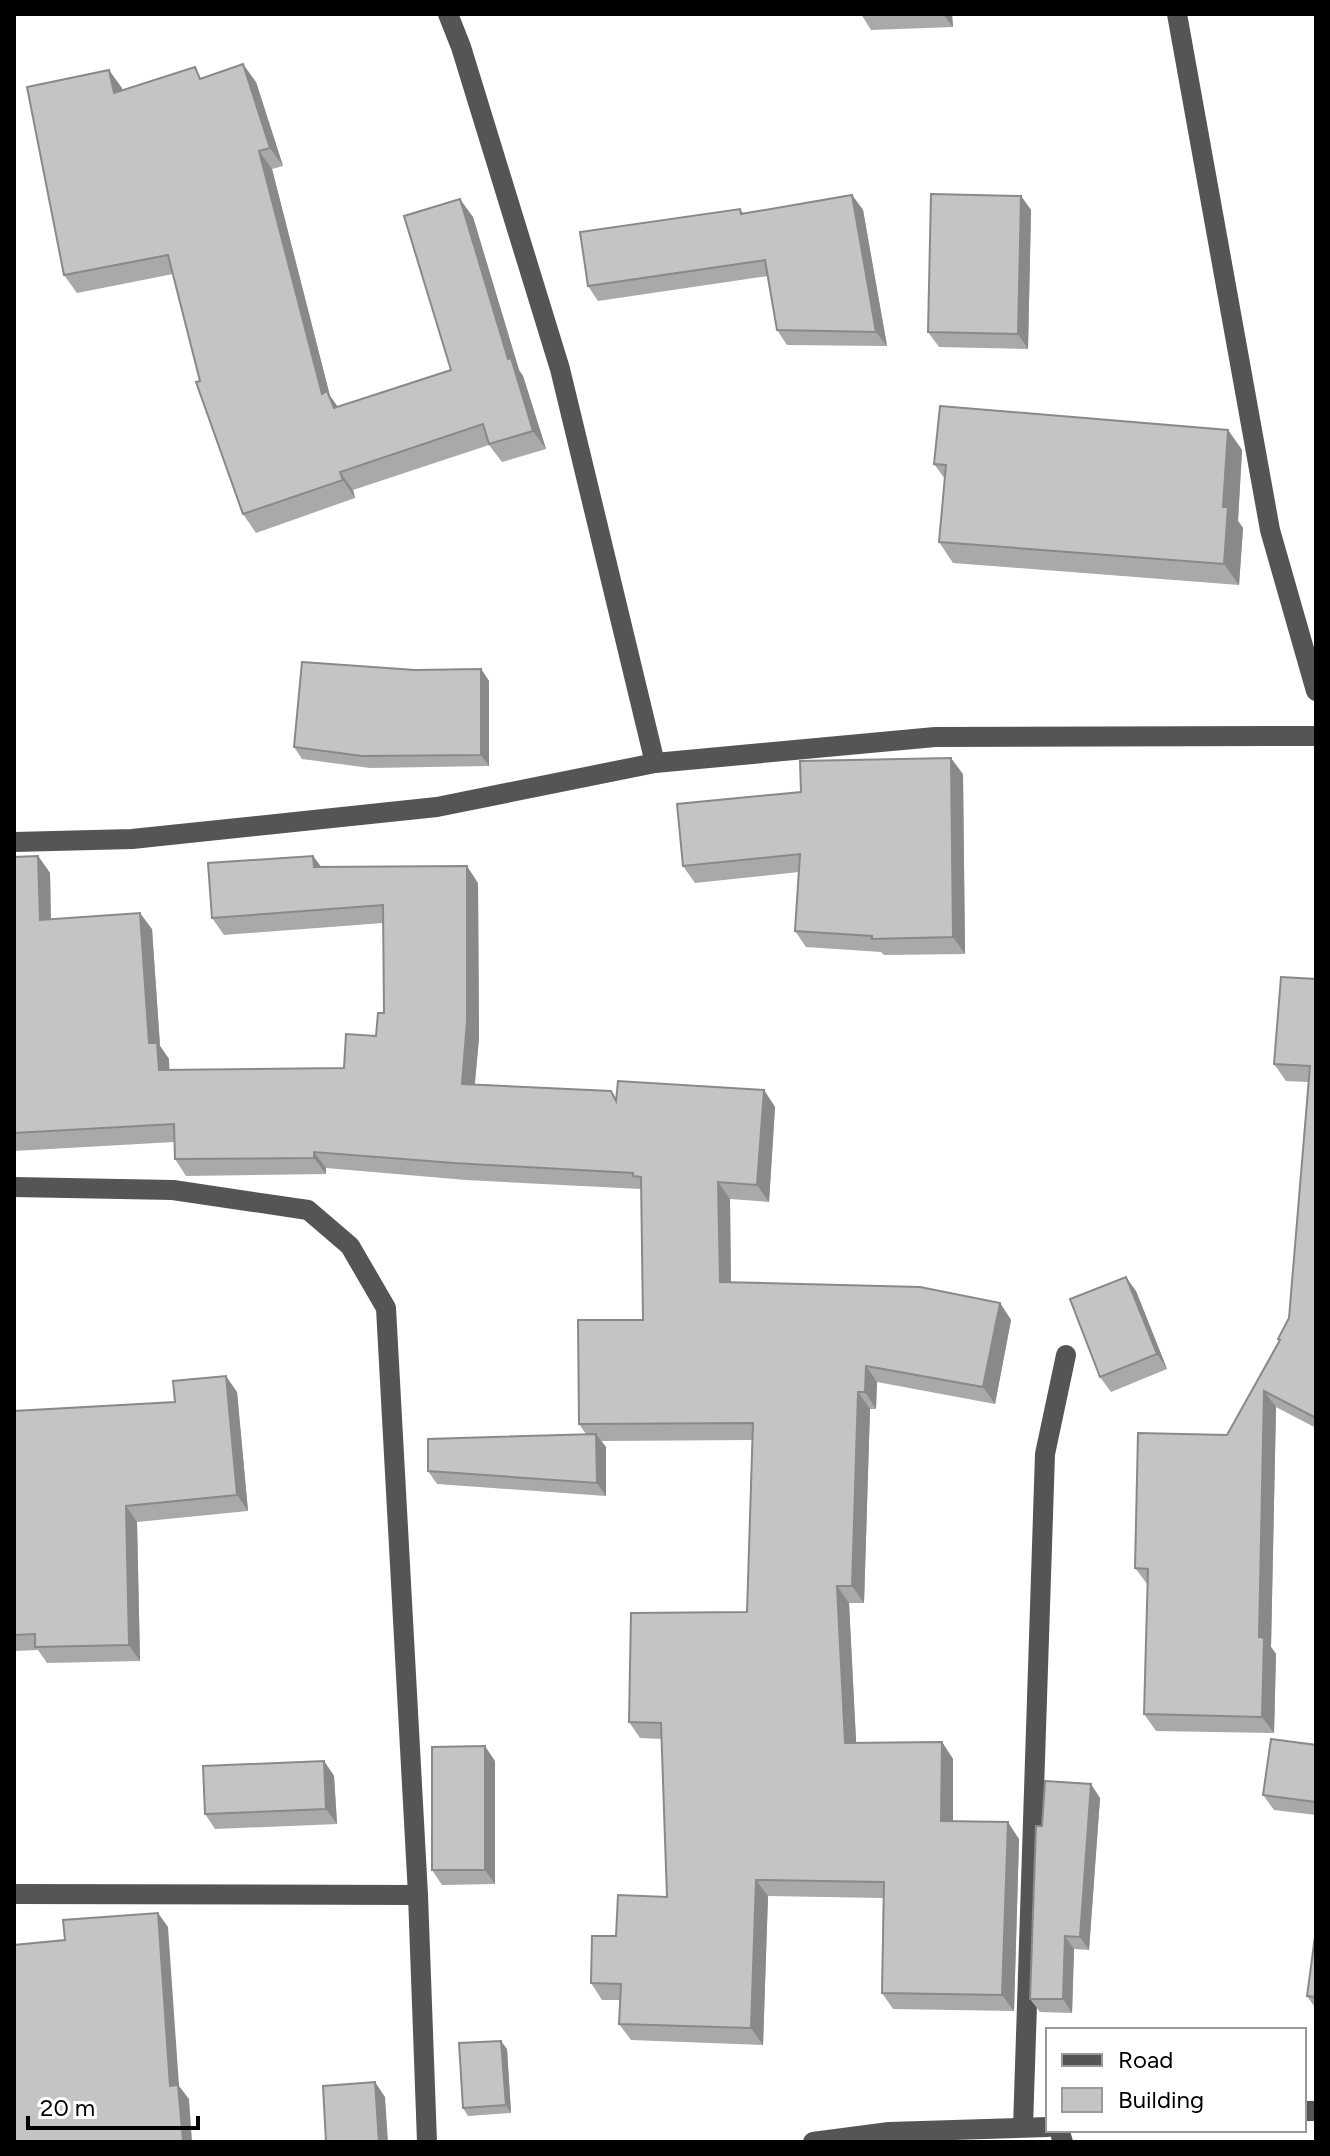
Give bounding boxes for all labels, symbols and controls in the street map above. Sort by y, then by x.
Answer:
legend [1046,2028,1306,2132]
text: Road [1118,2045,1173,2074]
scale bar [28,2080,198,2130]
text: Building [1118,2085,1204,2114]
text: 20 m [40,2093,95,2122]

